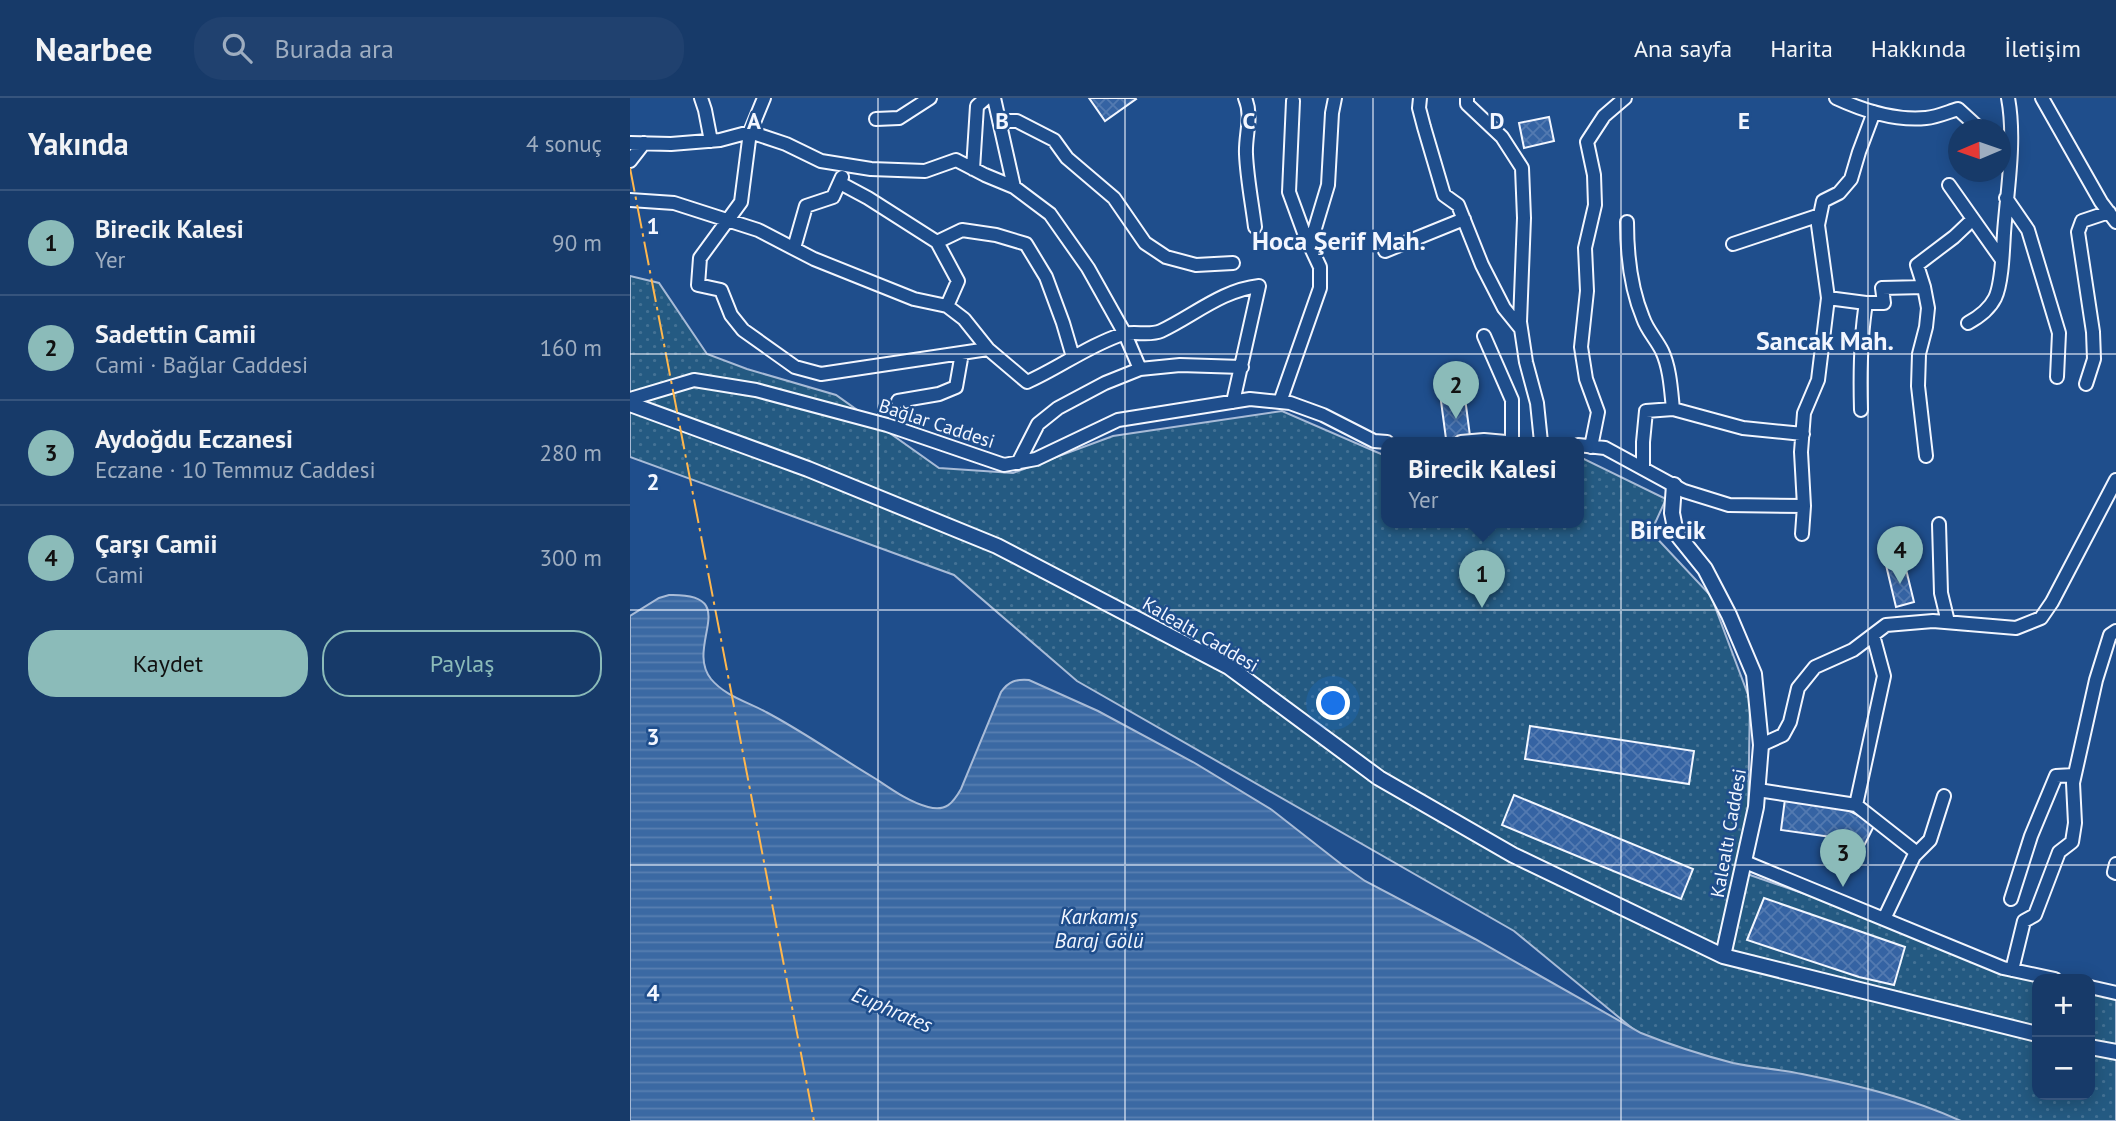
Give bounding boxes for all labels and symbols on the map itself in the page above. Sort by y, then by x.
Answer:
text: A [747,106,761,135]
text: B [995,106,1009,135]
text: C [1243,106,1256,135]
text: D [1490,106,1504,135]
text: E [1738,106,1750,135]
north arrow [1948,119,2011,182]
text: 1 [646,211,660,240]
district label: Hoca Şerif Mah. [1252,224,1426,257]
district label: Sancak Mah. [1756,324,1894,357]
pin: 2 [1433,361,1479,419]
street label: Bağlar Caddesi [876,393,998,453]
text: 2 [646,467,660,496]
district label: Birecik [1630,513,1706,546]
pin: 4 [1877,526,1923,584]
pin: 1 [1459,550,1505,608]
street label: Kalealtı Caddesi [1139,591,1263,677]
your location [1316,686,1350,720]
text: 3 [646,722,660,751]
street label: Kalealtı Caddesi [1705,767,1751,899]
pin: 3 [1820,829,1866,887]
water label: Karkamış Baraj Gölü [1055,903,1144,954]
text: 4 [646,978,660,1007]
water label: Euphrates [848,981,937,1039]

